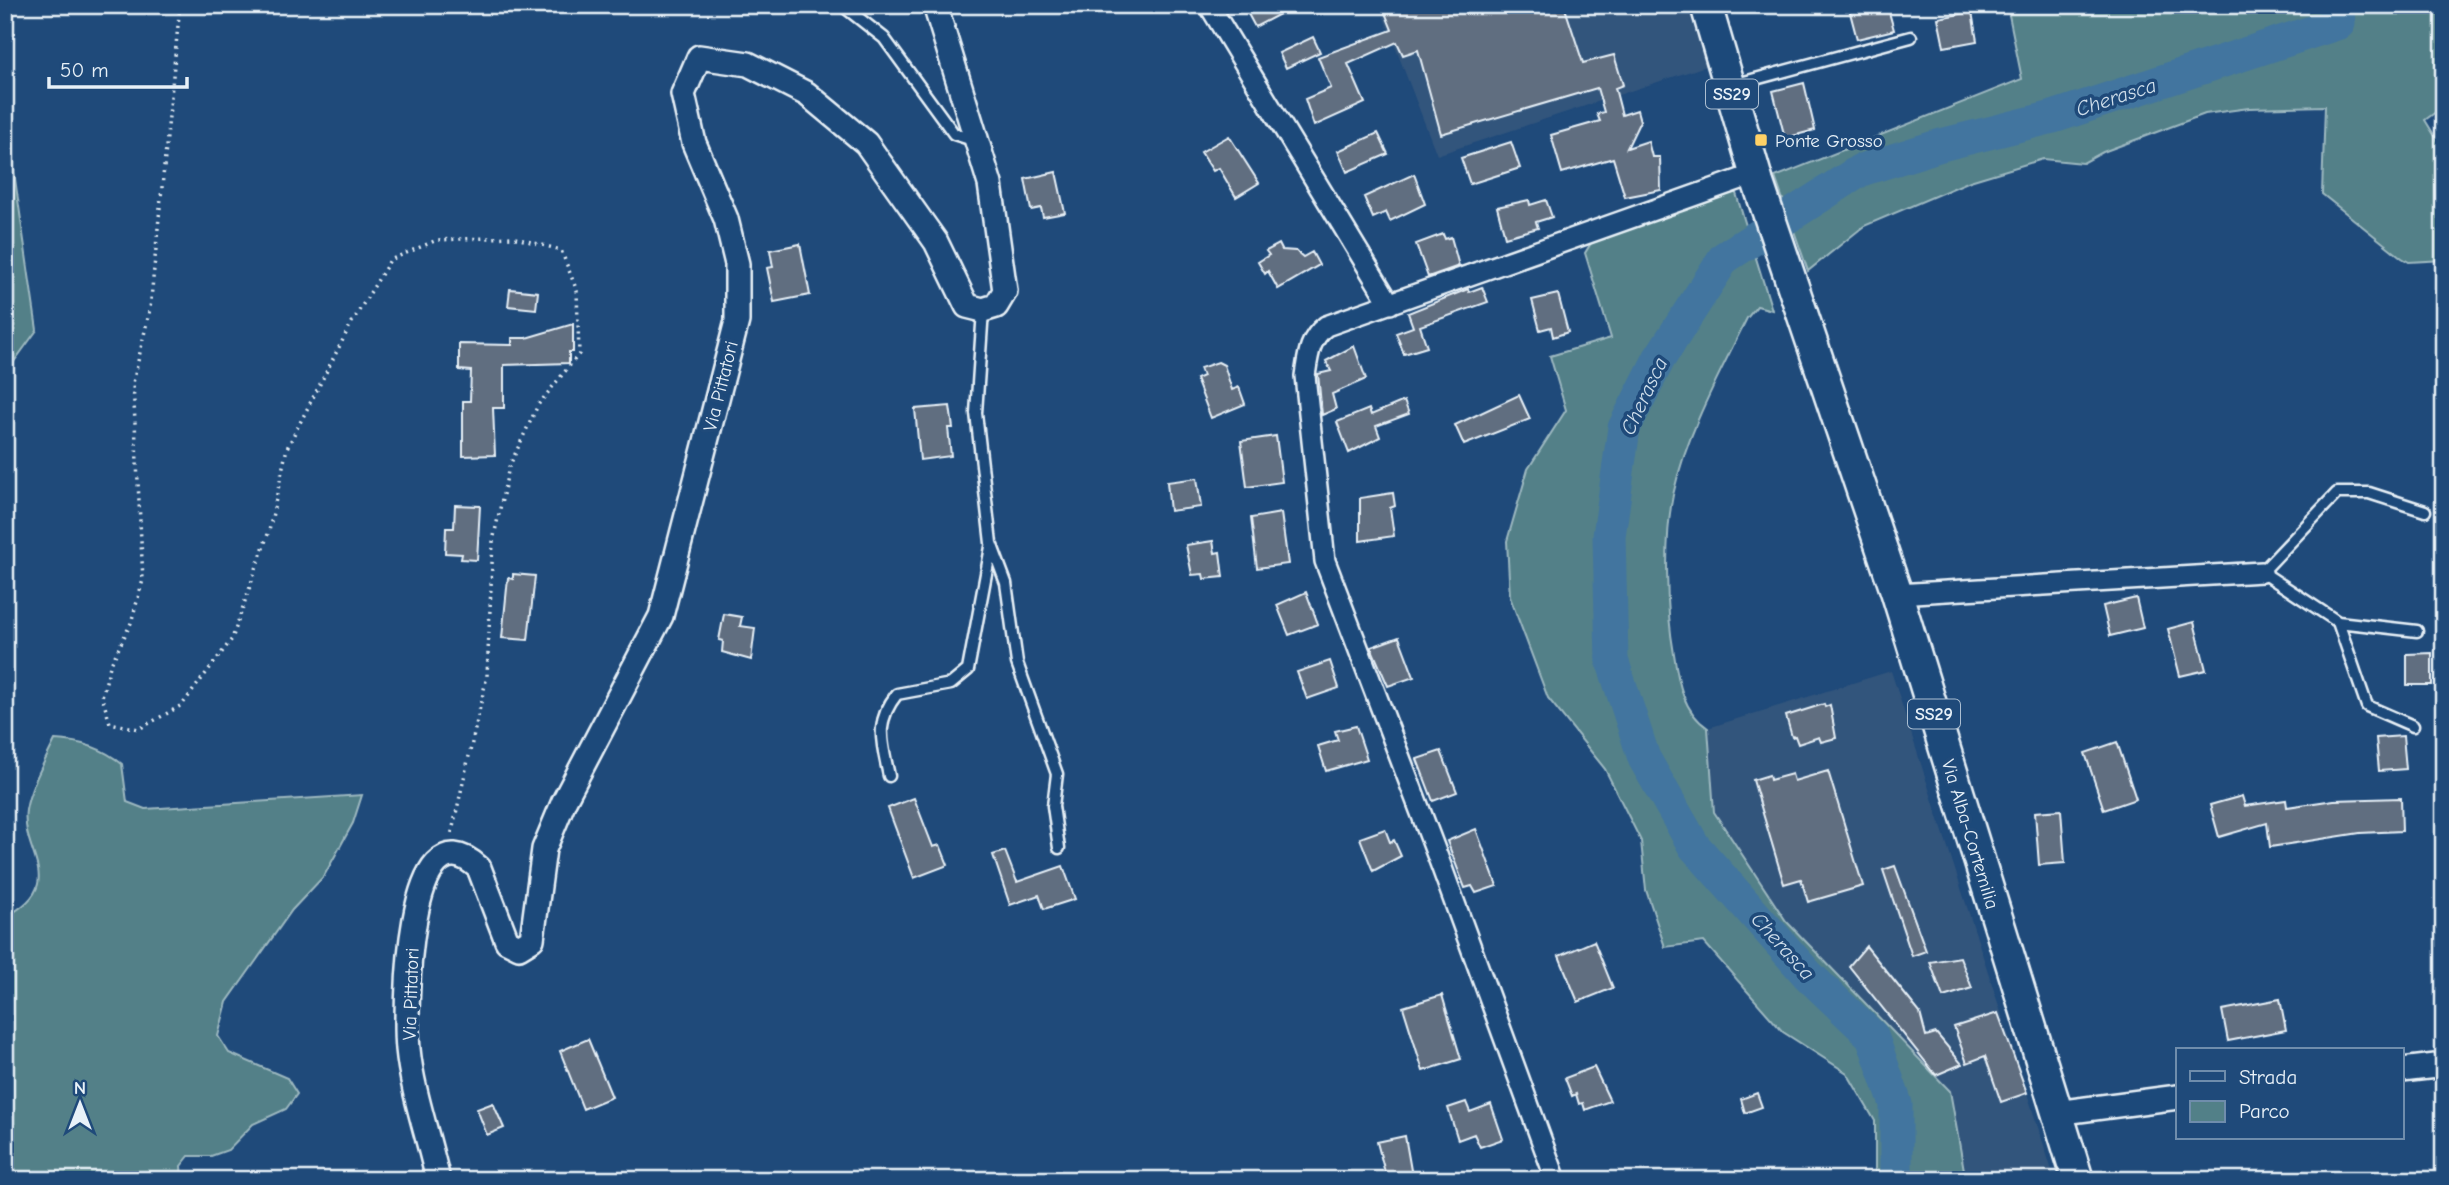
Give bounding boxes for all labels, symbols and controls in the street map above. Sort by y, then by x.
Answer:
scale bar [49,46,187,90]
text: 50 m [60,58,109,82]
water label: Cherasca [2073,73,2159,121]
road number: SS29 [1706,80,1758,108]
place label: Ponte Grosso [1775,130,1883,152]
marker: Ponte Grosso [1753,132,1769,148]
street label: Via Pittatori [699,339,743,434]
water label: Cherasca [1616,353,1672,439]
road number: SS29 [1908,700,1960,728]
street label: Via Alba-Cortemilia [1937,757,2003,912]
water label: Cherasca [1746,907,1820,985]
street label: Via Pittatori [398,947,424,1041]
legend [2176,1048,2404,1140]
text: Strada [2239,1065,2297,1089]
north arrow [46,1070,116,1140]
text: N [74,1077,86,1099]
text: Parco [2239,1099,2290,1123]

